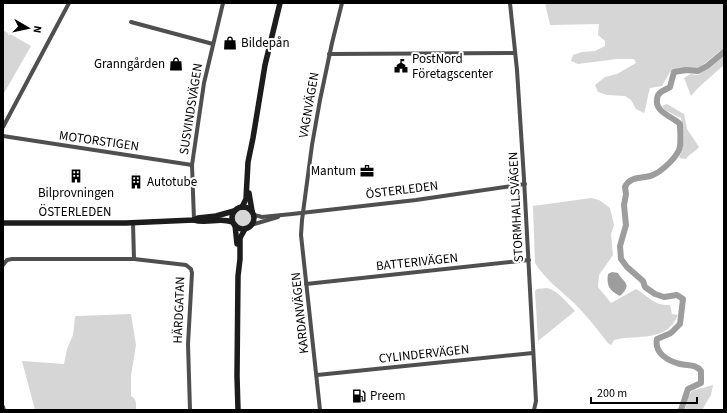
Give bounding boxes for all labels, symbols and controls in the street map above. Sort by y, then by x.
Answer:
north arrow [8,8,48,48]
text: N [29,25,45,34]
place label: Bildepån [241,34,290,52]
shop icon: Bildepån [222,35,238,51]
place label: PostNord Företagscenter [412,50,494,83]
place label: Granngården [94,55,165,73]
shop icon: Granngården [168,56,184,72]
public building icon: PostNord Företagscenter [393,58,409,74]
street label: SUSVINDSVÄGEN [175,62,207,156]
street label: VAGNVÄGEN [294,71,324,139]
street label: MOTORSTIGEN [58,126,140,156]
street label: STORMHALLSVÄGEN [504,151,528,263]
place label: Mantum [311,162,356,180]
office icon: Mantum [359,163,375,179]
building icon: Bilprovningen [68,168,84,184]
place label: Autotube [147,173,197,191]
building icon: Autotube [128,174,144,190]
street label: ÖSTERLEDEN [365,177,439,203]
place label: Bilprovningen [38,184,114,202]
street label: ÖSTERLEDEN [39,203,111,221]
street label: BATTERIVÄGEN [375,249,459,275]
street label: KARDANVÄGEN [287,271,313,355]
street label: HÄRDGATAN [169,276,189,344]
street label: CYLINDERVÄGEN [378,340,470,368]
scale bar [591,379,697,405]
text: 200 m [597,385,627,402]
place label: Preem [370,387,405,405]
fuel station icon: Preem [351,388,367,404]

